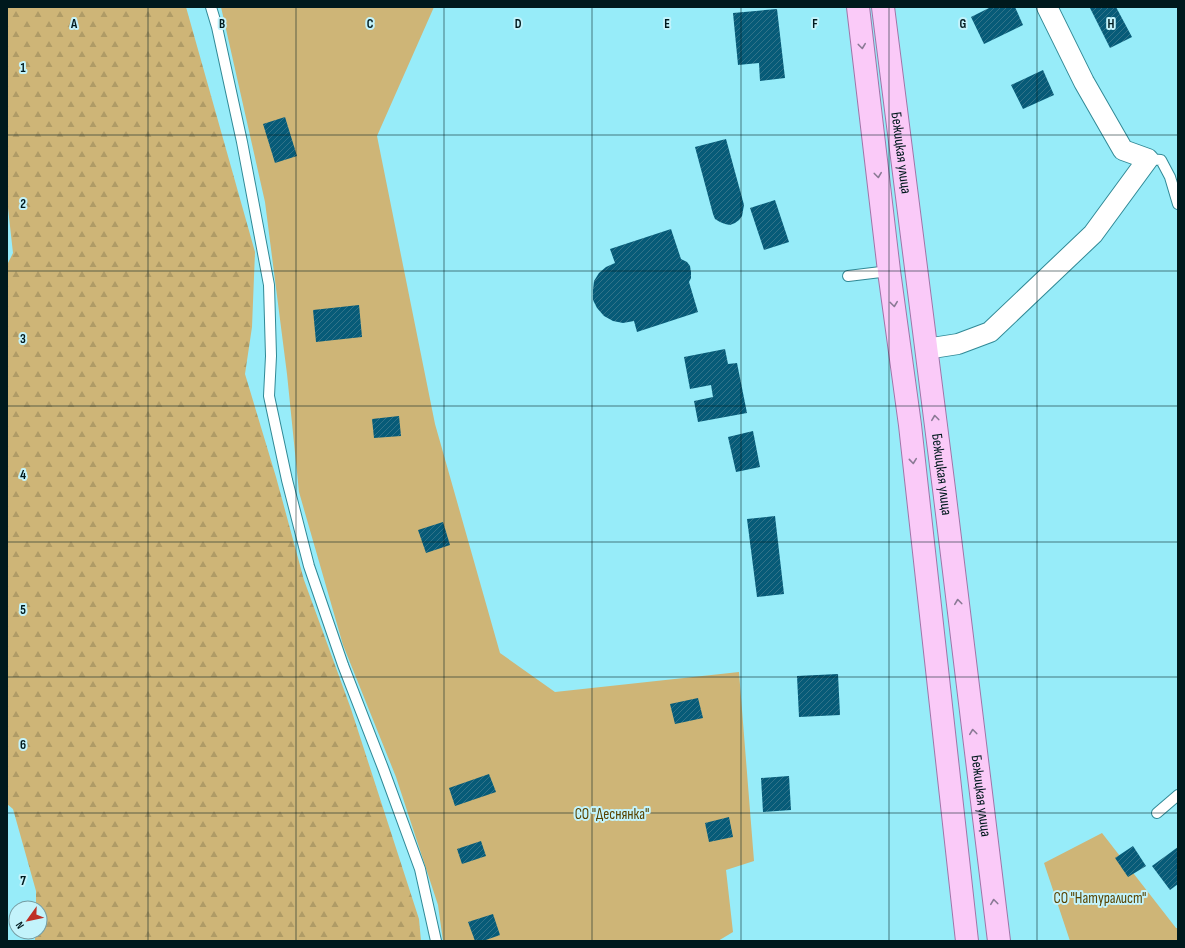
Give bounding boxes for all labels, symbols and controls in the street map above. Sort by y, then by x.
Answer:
text: A [70,16,78,32]
text: B [219,16,225,32]
text: C [367,16,374,32]
text: D [515,16,522,32]
text: E [664,16,670,32]
text: F [812,16,818,32]
text: G [960,16,967,32]
text: H [1108,16,1115,32]
one-way arrow [857,43,866,49]
text: 1 [20,60,26,76]
street label: Бежицкая улица [887,111,916,195]
one-way arrow [873,172,882,178]
text: 2 [20,196,26,212]
one-way arrow [889,301,898,307]
text: 3 [20,331,26,347]
one-way arrow [931,415,940,421]
street label: Бежицкая улица [928,432,957,516]
one-way arrow [909,458,918,464]
text: 4 [20,467,26,483]
one-way arrow [953,599,962,606]
text: 5 [20,602,26,618]
one-way arrow [969,728,978,735]
text: 6 [20,737,26,753]
street label: Бежицкая улица [967,754,996,838]
park label: СО "Деснянка" [575,805,649,824]
text: 7 [20,873,26,889]
park label: СО "Натуралист" [1054,889,1146,908]
one-way arrow [990,899,999,905]
north arrow [8,900,48,940]
text: N [13,919,27,931]

